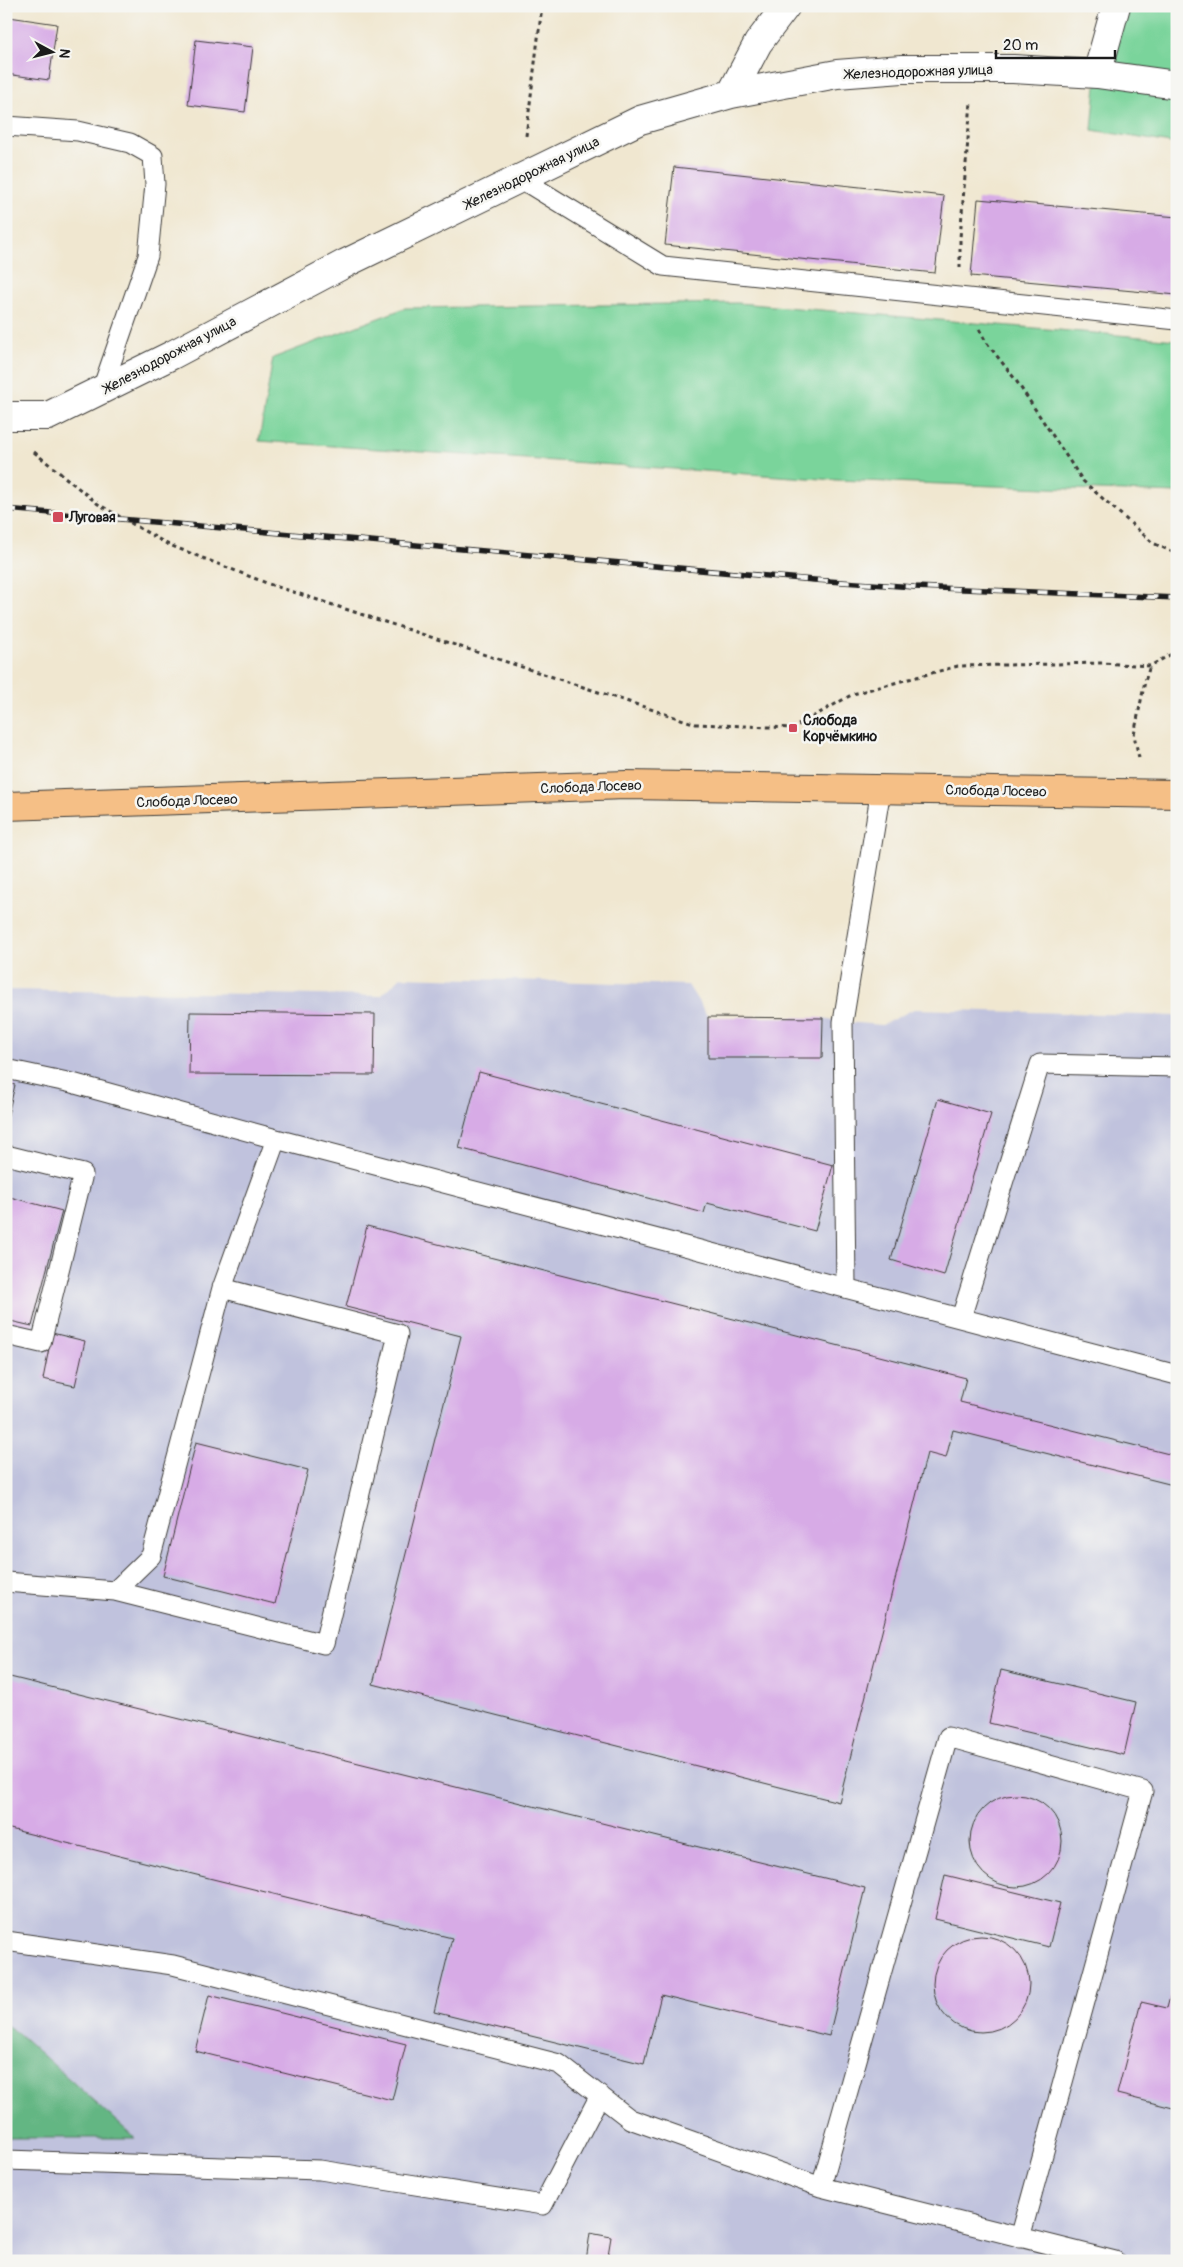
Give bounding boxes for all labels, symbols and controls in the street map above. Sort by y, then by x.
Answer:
north arrow [28,28,78,78]
scale bar [996,28,1114,60]
text: 20 m [1003,36,1038,55]
text: N [55,48,73,59]
street label: Железнодорожная улица [843,61,993,83]
street label: Железнодорожная улица [460,133,602,214]
street label: Железнодорожная улица [99,313,239,398]
place label: Луговая [68,509,116,526]
marker: Луговая [51,510,65,524]
place label: Слобода Корчёмкино [803,712,877,745]
marker: Слобода Корчёмкино [787,722,799,734]
street label: Слобода Лосево [540,777,642,797]
street label: Слобода Лосево [945,782,1047,800]
street label: Слобода Лосево [136,791,238,811]

